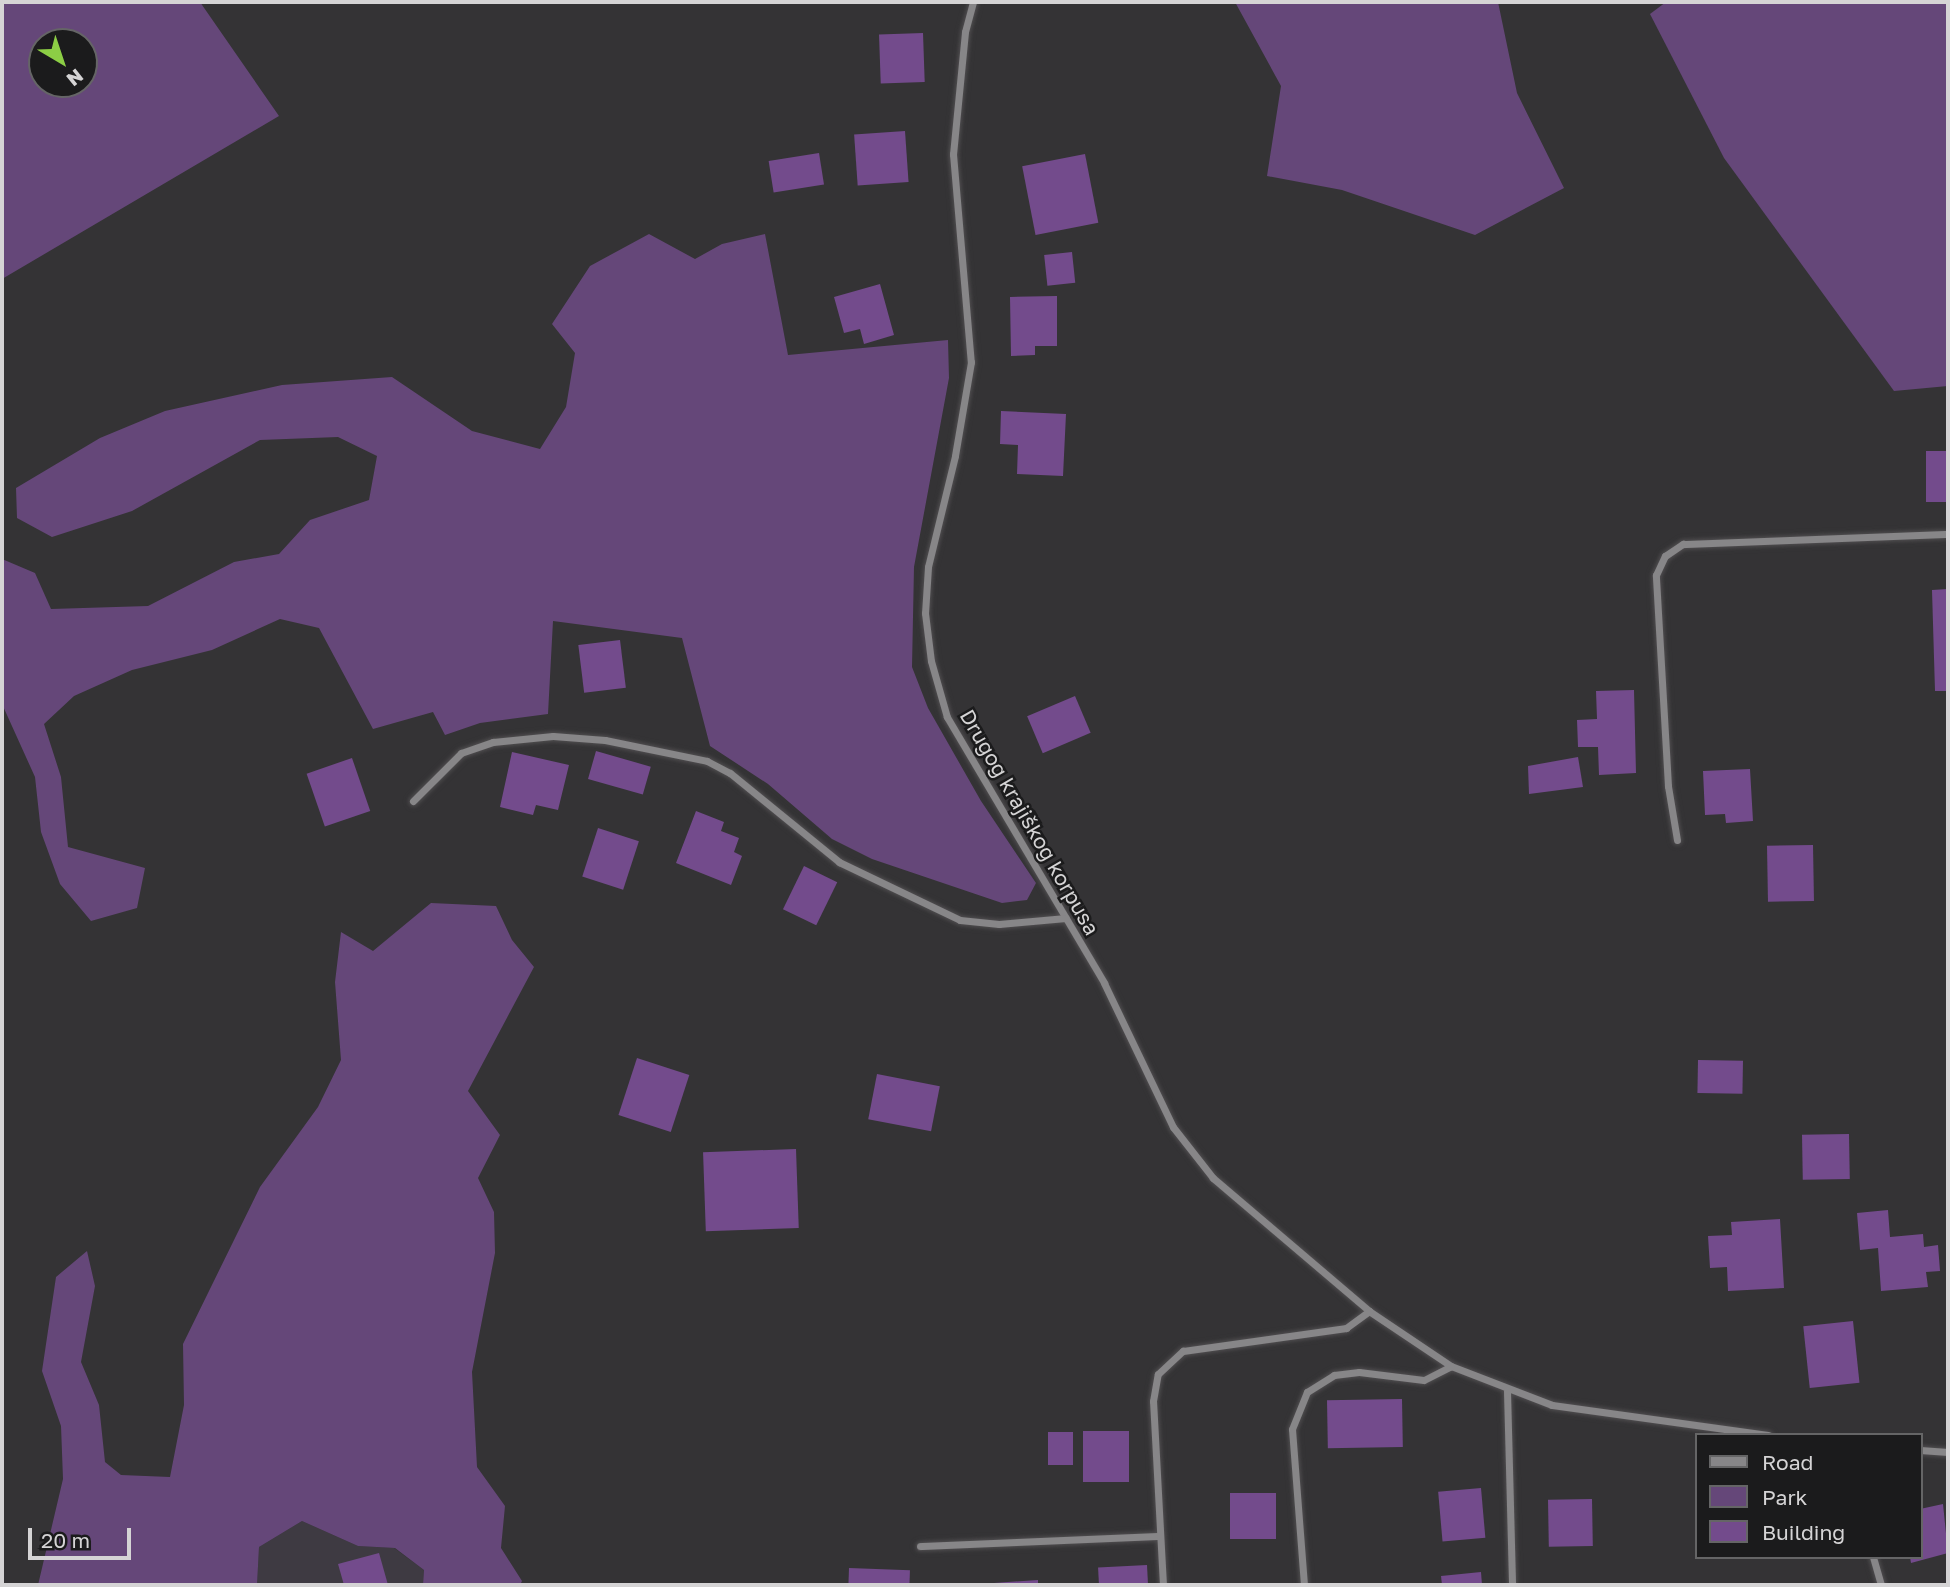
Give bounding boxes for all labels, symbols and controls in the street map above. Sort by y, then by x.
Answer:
north arrow [28,28,98,98]
text: N [62,65,88,92]
street label: Drugog krajiškog korpusa [955,705,1105,939]
legend [1694,1433,1922,1559]
text: Road [1762,1449,1813,1475]
text: Park [1762,1484,1807,1510]
scale bar [32,1514,135,1558]
text: Building [1762,1519,1845,1545]
text: 20 m [41,1527,90,1553]

